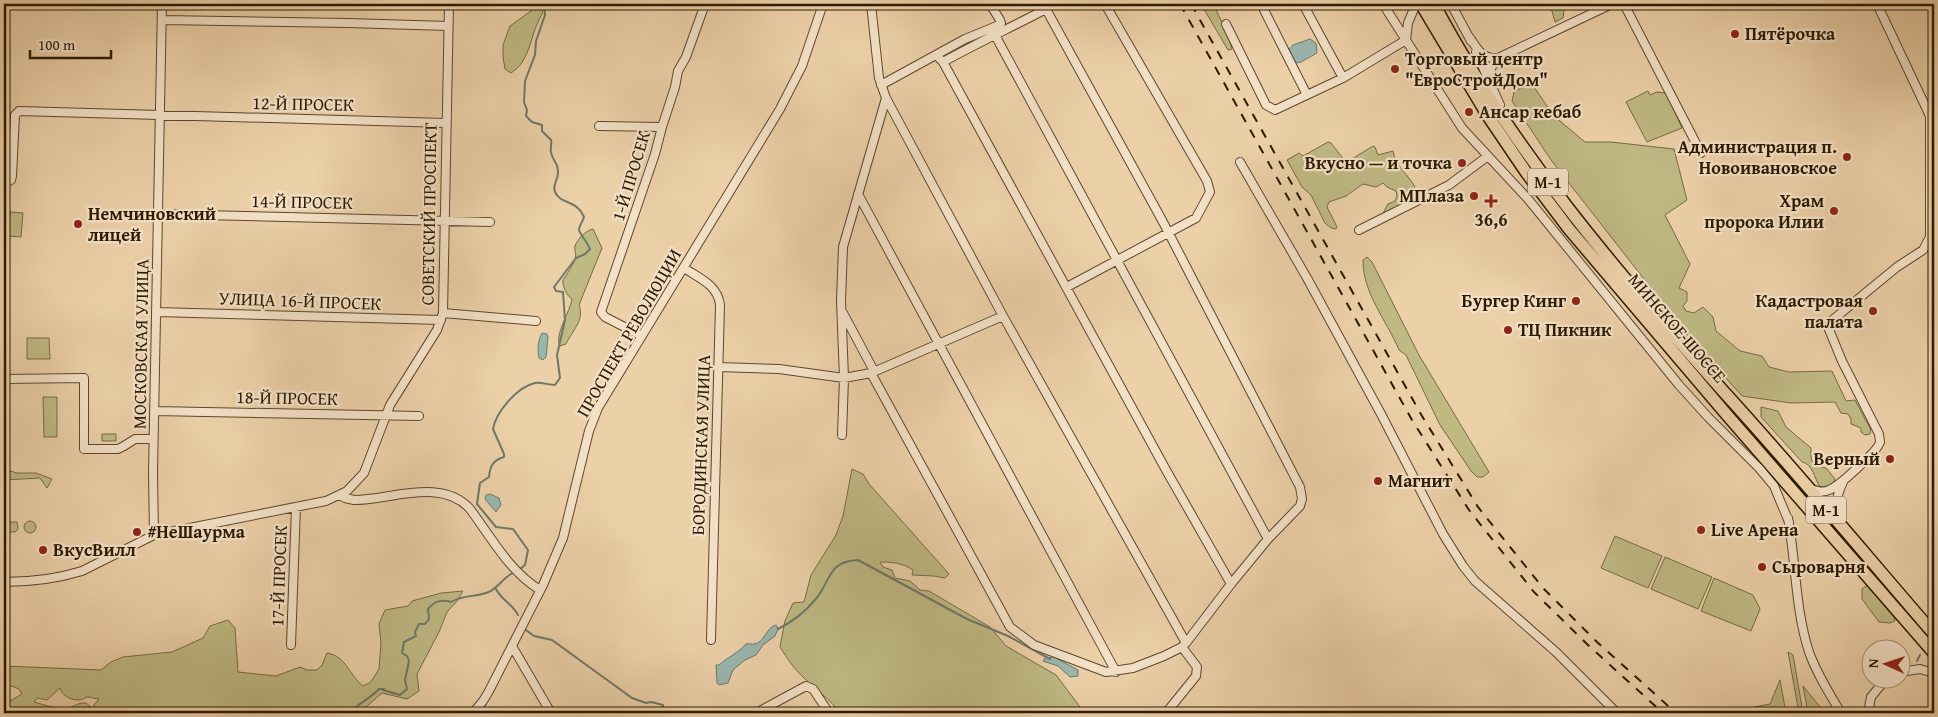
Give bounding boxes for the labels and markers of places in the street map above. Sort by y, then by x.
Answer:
place label: Пятёрочка [1745,20,1836,47]
marker: Пятёрочка [1729,28,1741,40]
place label: Торговый центр "ЕвроСтройДом" [1405,45,1548,93]
marker: Торговый центр "ЕвроСтройДом" [1389,63,1401,75]
place label: Ансар кебаб [1479,98,1581,125]
marker: Ансар кебаб [1463,106,1475,118]
place label: Администрация п. Новоивановское [1678,133,1837,181]
place label: Вкусно — и точка [1305,149,1453,176]
marker: Администрация п. Новоивановское [1841,151,1853,163]
marker: Вкусно — и точка [1456,157,1468,169]
place label: МПлаза [1399,182,1465,209]
place label: Храм пророка Илии [1704,187,1824,235]
marker: МПлаза [1468,190,1480,202]
marker: 36,6 [1485,195,1497,207]
place label: Немчиновский лицей [88,200,216,248]
marker: Храм пророка Илии [1828,205,1840,217]
place label: 36,6 [1474,206,1508,233]
marker: Немчиновский лицей [72,218,84,230]
place label: Бургер Кинг [1462,287,1566,314]
place label: Кадастровая палата [1755,287,1864,335]
marker: Бургер Кинг [1570,295,1582,307]
marker: Кадастровая палата [1867,305,1879,317]
place label: ТЦ Пикник [1518,316,1612,343]
marker: ТЦ Пикник [1502,324,1514,336]
place label: Верный [1814,445,1880,472]
marker: Верный [1884,453,1896,465]
place label: Магнит [1388,467,1453,494]
marker: Магнит [1372,475,1384,487]
place label: Live Арена [1711,516,1799,543]
place label: #НеШаурма [147,518,246,545]
marker: Live Арена [1695,524,1707,536]
marker: #НеШаурма [131,526,143,538]
place label: ВкусВилл [53,536,136,563]
marker: ВкусВилл [37,544,49,556]
place label: Сыроварня [1772,553,1866,580]
marker: Сыроварня [1756,561,1768,573]

